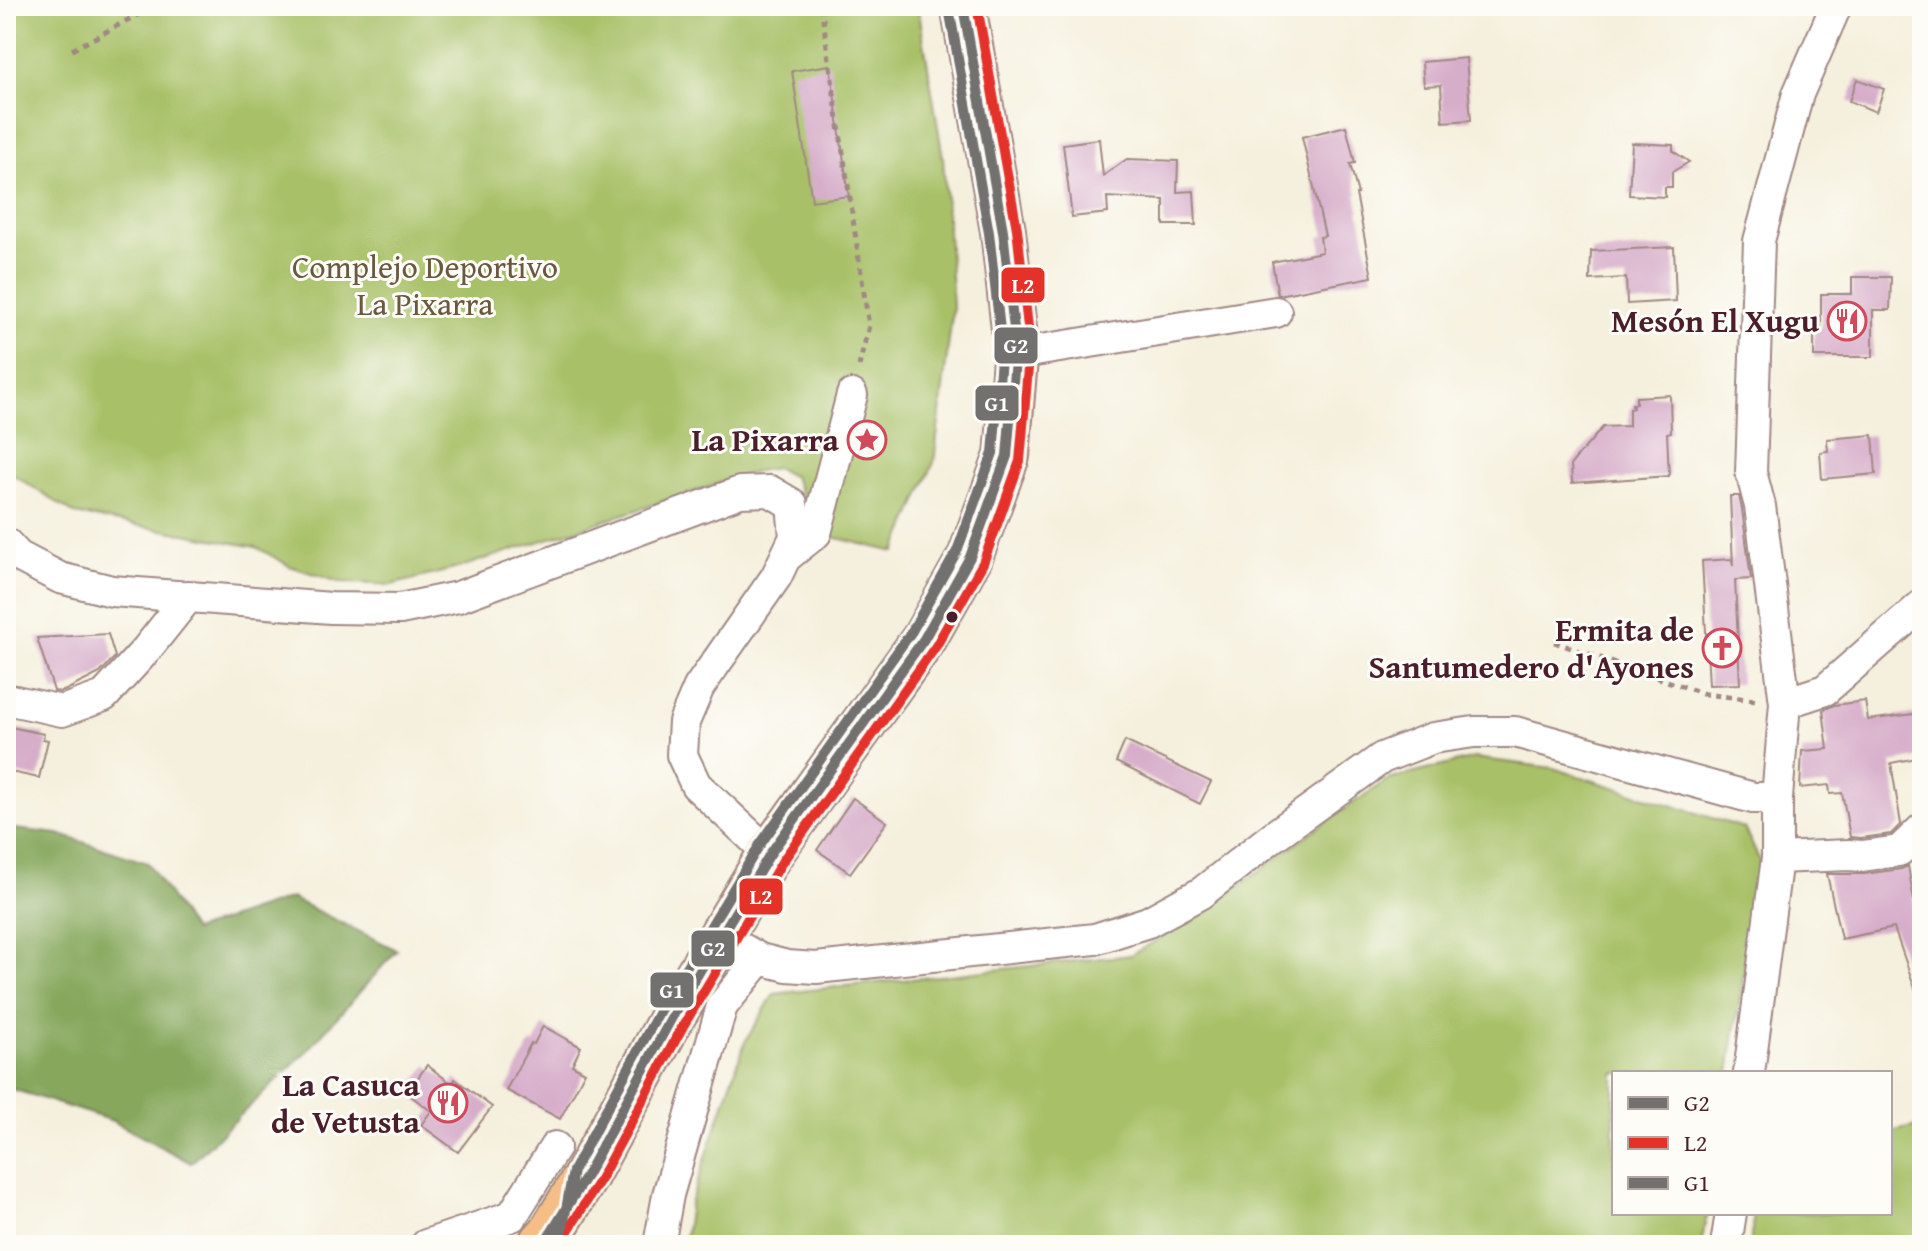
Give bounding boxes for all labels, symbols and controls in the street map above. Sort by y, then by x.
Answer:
park label: Complejo Deportivo La Pixarra [292,243,558,327]
line badge: L2 [1000,266,1046,304]
text: L2 [1012,269,1034,301]
place label: Mesón El Xugu [1611,297,1820,344]
restaurant icon: Mesón El Xugu [1826,300,1868,342]
line badge: G2 [993,326,1039,365]
text: G2 [1004,329,1028,361]
line badge: G1 [974,384,1020,422]
text: G1 [985,387,1009,419]
place label: La Pixarra [692,416,840,463]
place icon: La Pixarra [846,419,888,461]
place label: Ermita de Santumedero d'Ayones [1369,606,1694,690]
unlabelled marker [944,609,960,625]
church icon: Ermita de Santumedero d'Ayones [1701,627,1743,669]
line badge: L2 [738,877,784,916]
text: L2 [750,880,772,912]
line badge: G2 [690,929,736,968]
text: G2 [701,932,725,964]
line badge: G1 [649,971,695,1009]
text: G1 [660,974,684,1006]
place label: La Casuca de Vetusta [271,1061,421,1145]
legend [1612,1071,1892,1215]
restaurant icon: La Casuca de Vetusta [427,1082,469,1124]
text: G2 [1684,1085,1710,1120]
text: L2 [1684,1125,1707,1160]
text: G1 [1684,1165,1710,1200]

